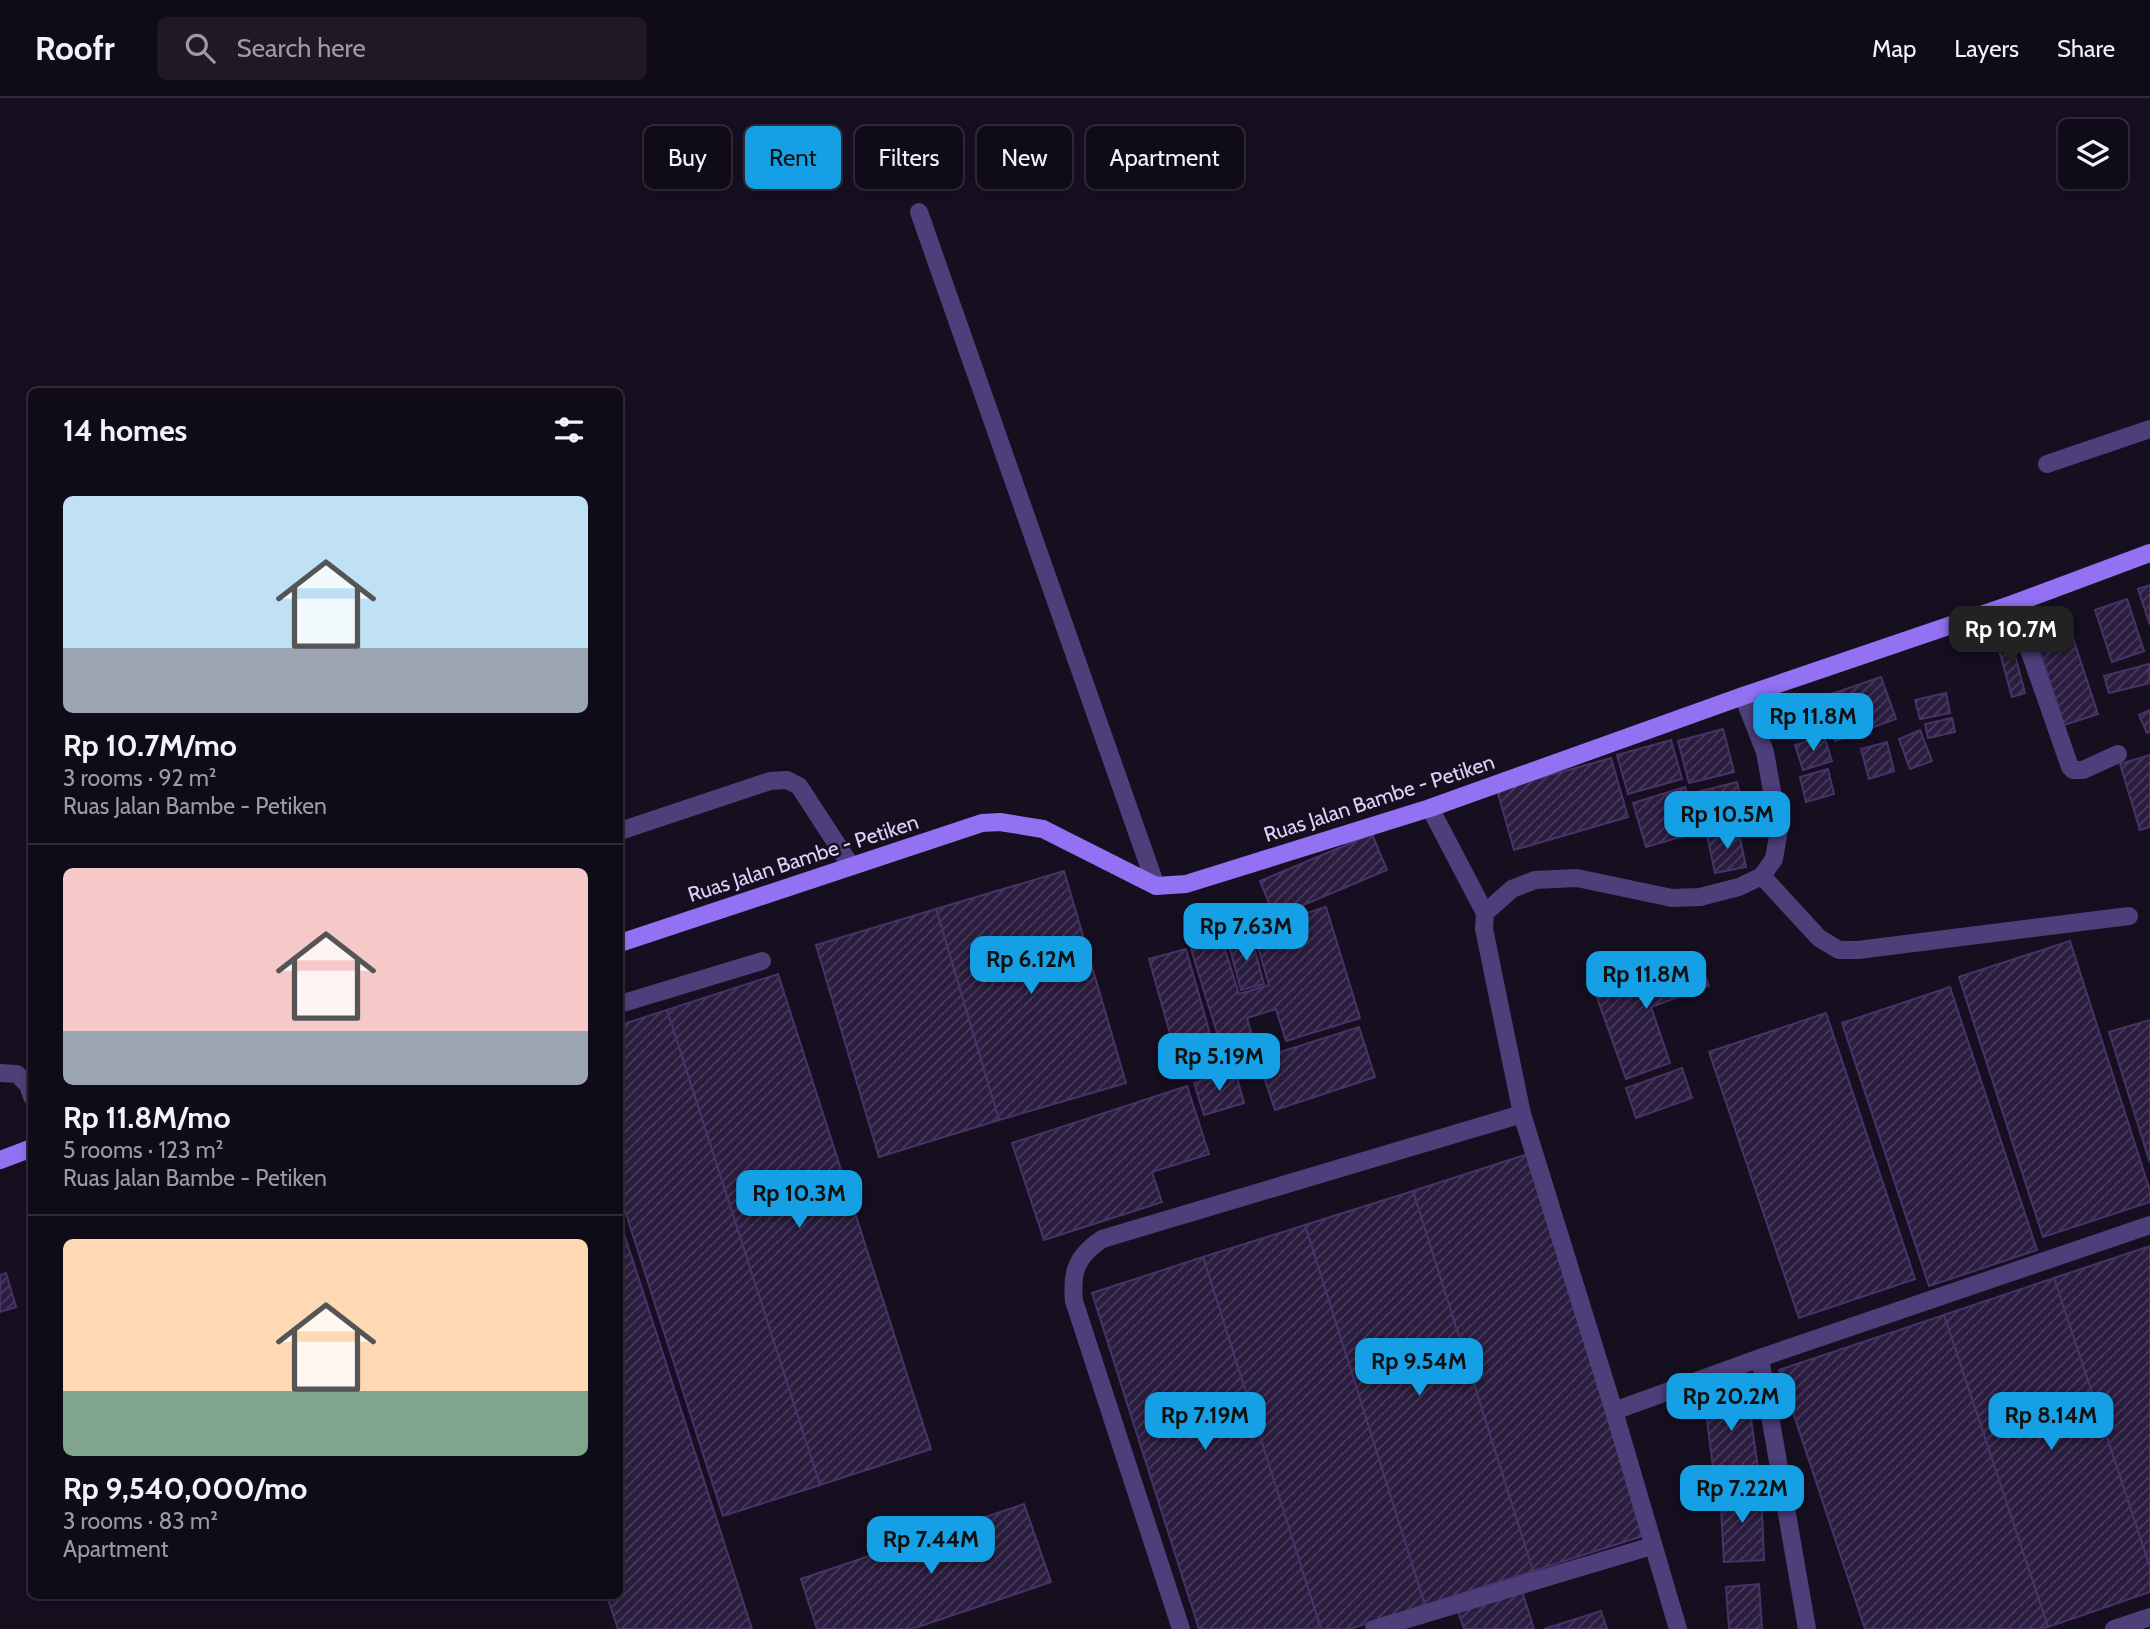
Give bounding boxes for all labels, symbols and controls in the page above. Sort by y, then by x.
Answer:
search box [157,17,647,80]
text: Roofr [35,28,115,68]
icon: search [181,29,219,67]
text: Search here [237,32,366,64]
text: Map [1872,34,1916,63]
text: Layers [1954,34,2019,63]
text: Share [2057,34,2115,63]
map controls [2058,119,2128,189]
button: layers [2058,119,2128,189]
chip: Buy [644,126,731,189]
chip: Rent [745,126,841,189]
chip: Filters [855,126,963,189]
chip: New [977,126,1072,189]
chip: Apartment [1086,126,1244,189]
icon: filters [550,411,588,449]
text: 14 homes [63,412,187,449]
icon: home [263,541,389,667]
pin: Rp 10.7M [1939,606,2083,666]
text: Rp 10.7M [1965,615,2057,643]
pin: Rp 11.8M [1741,694,1885,753]
text: Rp 11.8M [1769,702,1857,730]
text: Rp 10.7M/mo [63,727,237,764]
street label: Ruas Jalan Bambe - Petiken [1261,749,1497,847]
text: 3 rooms · 92 m² [63,764,217,792]
text: Ruas Jalan Bambe - Petiken [63,792,327,820]
pin: Rp 10.5M [1655,792,1799,851]
text: Rp 10.5M [1680,800,1774,828]
street label: Ruas Jalan Bambe - Petiken [685,809,921,907]
pin: Rp 7.63M [1174,904,1318,963]
text: Rp 7.63M [1199,912,1293,940]
icon: home [263,913,389,1039]
pin: Rp 6.12M [959,936,1103,996]
text: Rp 6.12M [986,945,1076,973]
pin: Rp 11.8M [1574,951,1718,1011]
text: Rp 11.8M [1602,960,1690,988]
pin: Rp 5.19M [1147,1034,1291,1093]
text: Rp 5.19M [1174,1042,1264,1070]
text: Rp 11.8M/mo [63,1099,231,1136]
text: 5 rooms · 123 m² [63,1136,223,1164]
text: Ruas Jalan Bambe - Petiken [63,1164,327,1192]
pin: Rp 10.3M [727,1170,871,1230]
text: Rp 10.3M [752,1179,846,1207]
icon: home [263,1284,389,1410]
pin: Rp 9.54M [1347,1338,1491,1398]
text: Rp 9.54M [1371,1347,1467,1375]
pin: Rp 20.2M [1659,1374,1803,1433]
text: Rp 20.2M [1682,1382,1780,1410]
pin: Rp 7.19M [1133,1392,1277,1452]
pin: Rp 8.14M [1979,1392,2123,1452]
text: Rp 7.19M [1161,1401,1249,1429]
text: Rp 8.14M [2004,1401,2098,1429]
pin: Rp 7.22M [1670,1466,1814,1525]
text: Rp 9,540,000/mo [63,1470,307,1507]
text: Rp 7.22M [1696,1474,1788,1502]
text: 3 rooms · 83 m² [63,1507,218,1535]
pin: Rp 7.44M [859,1516,1003,1576]
text: Rp 7.44M [883,1525,979,1553]
text: Apartment [63,1535,168,1563]

